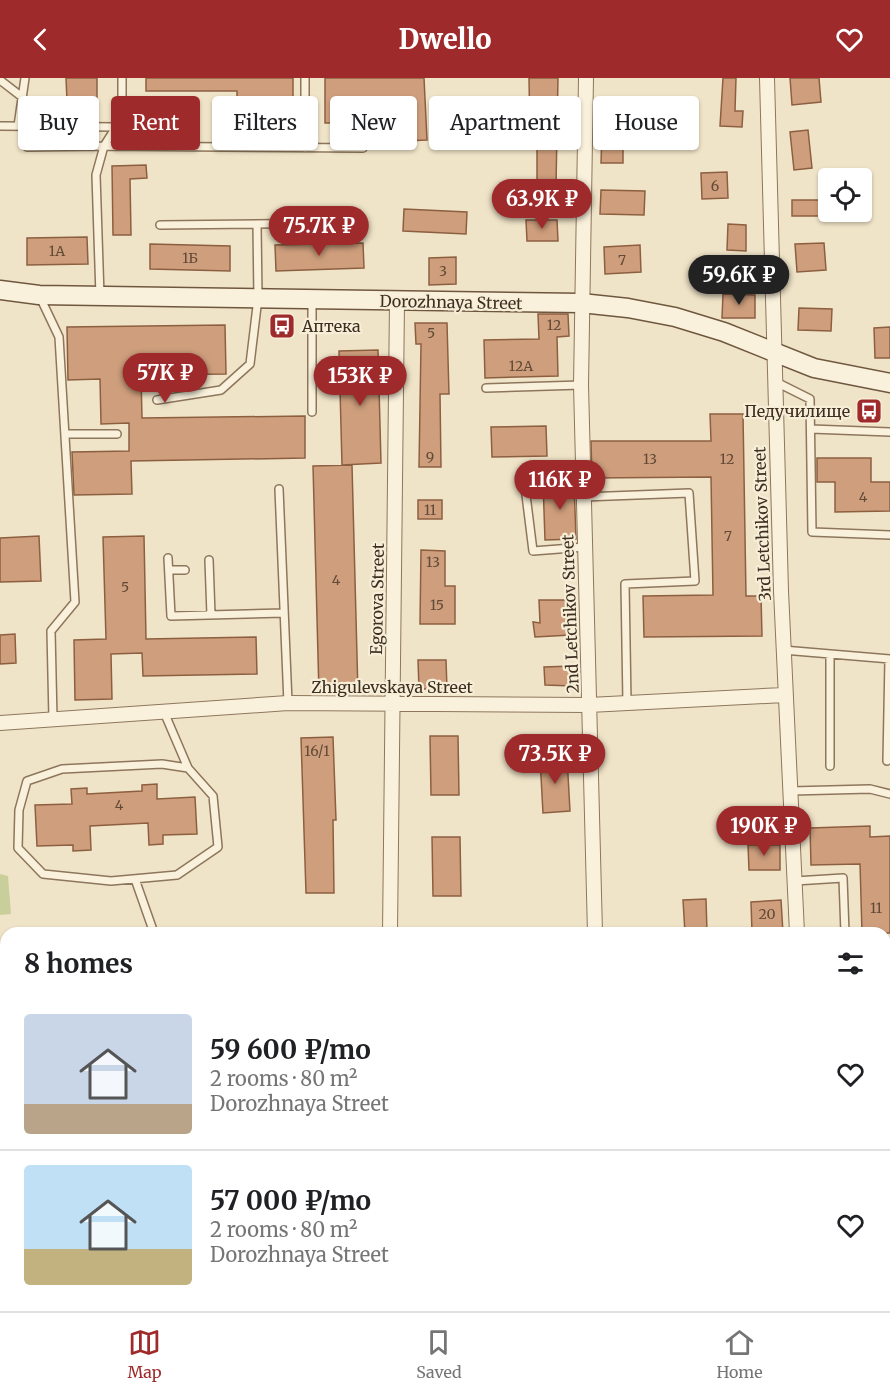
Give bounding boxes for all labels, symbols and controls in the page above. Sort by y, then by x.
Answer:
text: Dwello [398,22,492,56]
icon: back [24,23,57,56]
icon: heart [833,23,866,56]
chip: Buy [18,96,99,150]
chip: Rent [111,96,200,150]
chip: Filters [212,96,318,150]
chip: New [330,96,417,150]
chip: Apartment [429,96,581,150]
chip: House [593,96,699,150]
map controls [818,168,872,222]
button: locate [818,168,872,222]
house number: 6 [711,177,719,195]
pin: 63.9K ₽ [487,179,597,230]
text: 63.9K ₽ [506,186,578,211]
pin: 75.7K ₽ [264,206,374,257]
text: 75.7K ₽ [283,213,355,238]
house number: 1А [49,242,65,260]
house number: 1Б [182,249,198,267]
house number: 7 [618,251,626,269]
pin: 59.6K ₽ [684,255,794,306]
house number: 3 [439,262,447,280]
text: 59.6K ₽ [702,262,776,287]
street label: Dorozhnaya Street [379,291,523,313]
bus stop icon: Аптека [267,311,297,341]
place label: Аптека [301,316,361,336]
house number: 12 [547,316,561,334]
house number: 5 [427,324,435,342]
pin: 57K ₽ [123,353,207,404]
pin: 153K ₽ [311,356,409,407]
house number: 12А [509,357,533,375]
text: 57K ₽ [137,360,193,385]
text: 153K ₽ [328,363,392,388]
bus stop icon: Педучилище [854,396,884,426]
place label: Педучилище [744,401,850,421]
street label: 3rd Letchikov Street [749,446,775,602]
house number: 9 [426,448,434,466]
house number: 13 [643,450,657,468]
house number: 12 [720,450,734,468]
pin: 116K ₽ [511,460,609,511]
text: 116K ₽ [528,467,592,492]
house number: 4 [859,488,868,506]
house number: 11 [424,501,436,519]
house number: 7 [724,527,732,545]
street label: 2nd Letchikov Street [557,533,583,694]
street label: Egorova Street [366,542,388,655]
house number: 13 [426,553,440,571]
house number: 4 [332,571,341,589]
house number: 5 [121,578,129,596]
house number: 15 [430,596,444,614]
street label: Zhigulevskaya Street [311,677,474,697]
pin: 73.5K ₽ [500,734,610,785]
text: 73.5K ₽ [518,741,592,766]
house number: 16/1 [304,742,330,760]
house number: 4 [115,796,124,814]
pin: 190K ₽ [715,806,813,857]
text: 190K ₽ [730,813,798,838]
house number: 11 [870,899,882,917]
house number: 20 [758,905,776,923]
text: 8 homes [24,947,133,980]
icon: filters [834,947,867,980]
text: 59 600 ₽/mo [210,1033,371,1066]
icon: home [72,1038,144,1110]
icon: heart [834,1058,867,1091]
text: 2 rooms · 80 m² [210,1066,357,1091]
text: Dorozhnaya Street [210,1091,389,1116]
text: 57 000 ₽/mo [210,1184,371,1217]
icon: home [72,1189,144,1261]
icon: heart [834,1209,867,1242]
text: 2 rooms · 80 m² [210,1217,357,1242]
text: Dorozhnaya Street [210,1242,389,1267]
tab: Map [127,1326,162,1382]
tab: Saved [416,1326,462,1382]
tab: Home [716,1326,763,1382]

